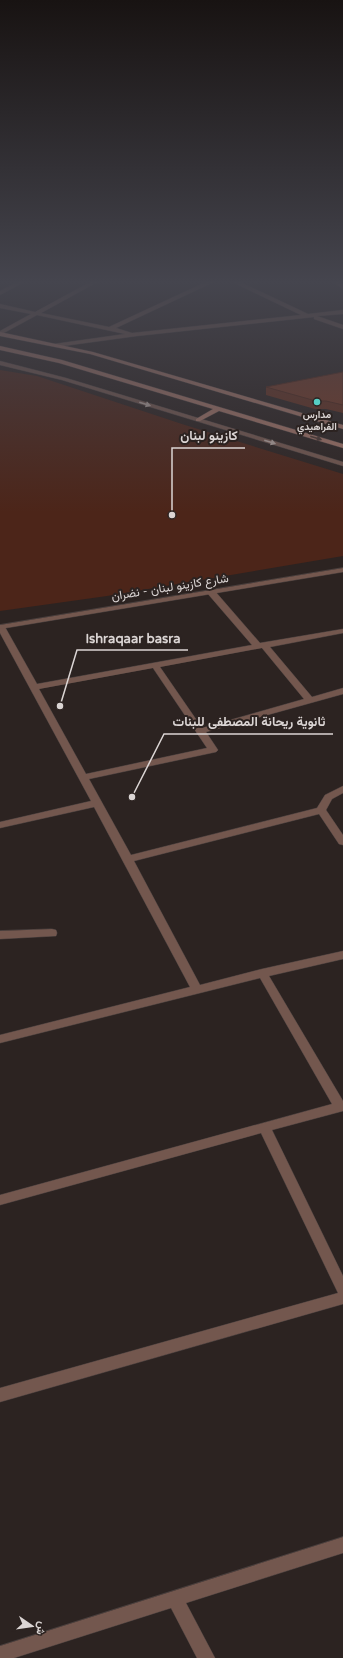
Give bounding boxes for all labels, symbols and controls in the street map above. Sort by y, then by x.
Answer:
marker: مدارس الفراهيدي [312,397,322,407]
one-way arrow [140,401,152,407]
place label: مدارس الفراهيدي [297,409,337,435]
callout: كازينو لبنان [172,423,245,448]
text: كازينو لبنان [180,428,238,444]
one-way arrow [311,435,323,441]
one-way arrow [264,439,276,445]
street label: شارع كازينو لبنان - نضران [110,571,230,605]
callout: Ishraqaar basra [77,625,188,650]
text: Ishraqaar basra [85,631,181,647]
callout: ثانوية ريحانة المصطفى للبنات [164,709,333,734]
text: ثانوية ريحانة المصطفى للبنات [173,714,326,730]
north arrow [12,1606,52,1646]
text: ش [33,1620,49,1636]

